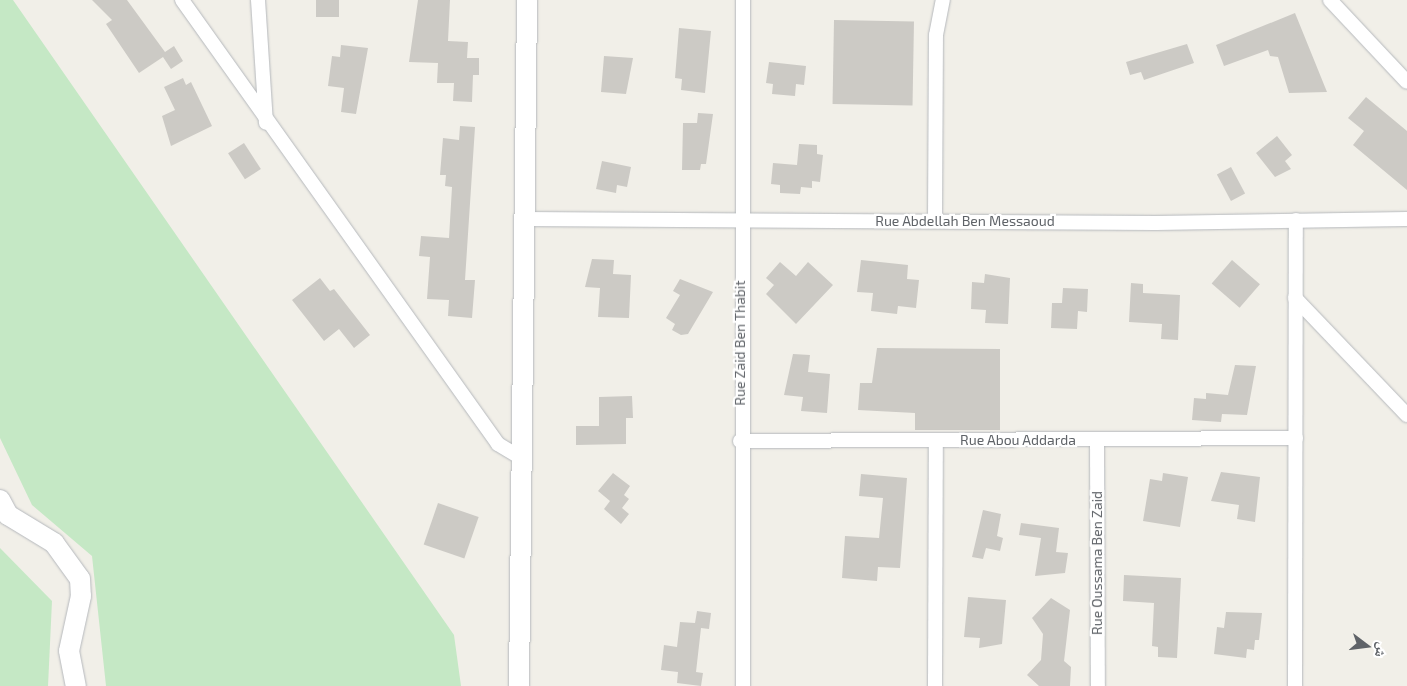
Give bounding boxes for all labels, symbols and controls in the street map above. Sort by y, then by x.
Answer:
street label: Rue Abdellah Ben Messaoud [875,213,1055,229]
street label: Rue Zaid Ben Thabit [732,280,748,406]
street label: Rue Abou Addarda [960,432,1076,448]
street label: Rue Oussama Ben Zaid [1089,491,1105,635]
north arrow [1342,621,1392,671]
text: ش [1372,641,1392,659]

